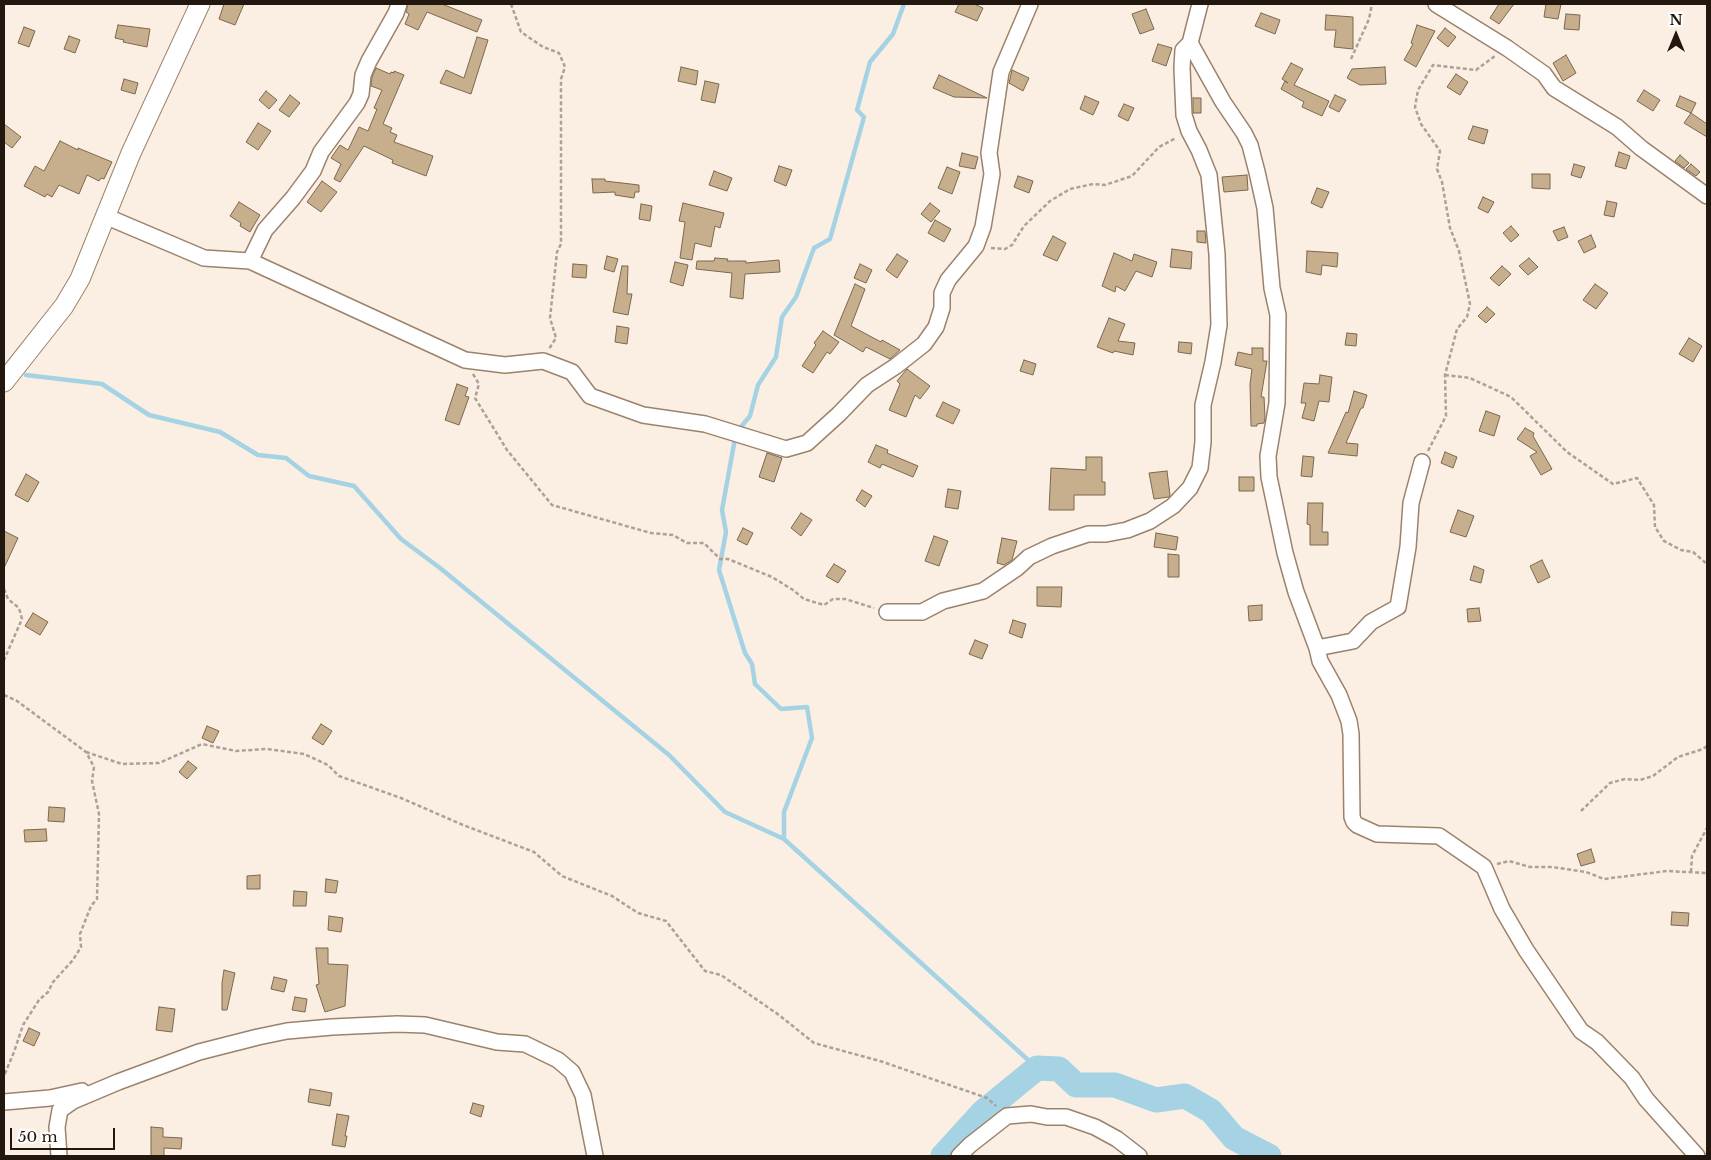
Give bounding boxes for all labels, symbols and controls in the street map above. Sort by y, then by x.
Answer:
north arrow [1651,10,1701,60]
text: N [1669,11,1683,29]
scale bar [12,1118,118,1150]
text: 50 m [18,1127,58,1146]

